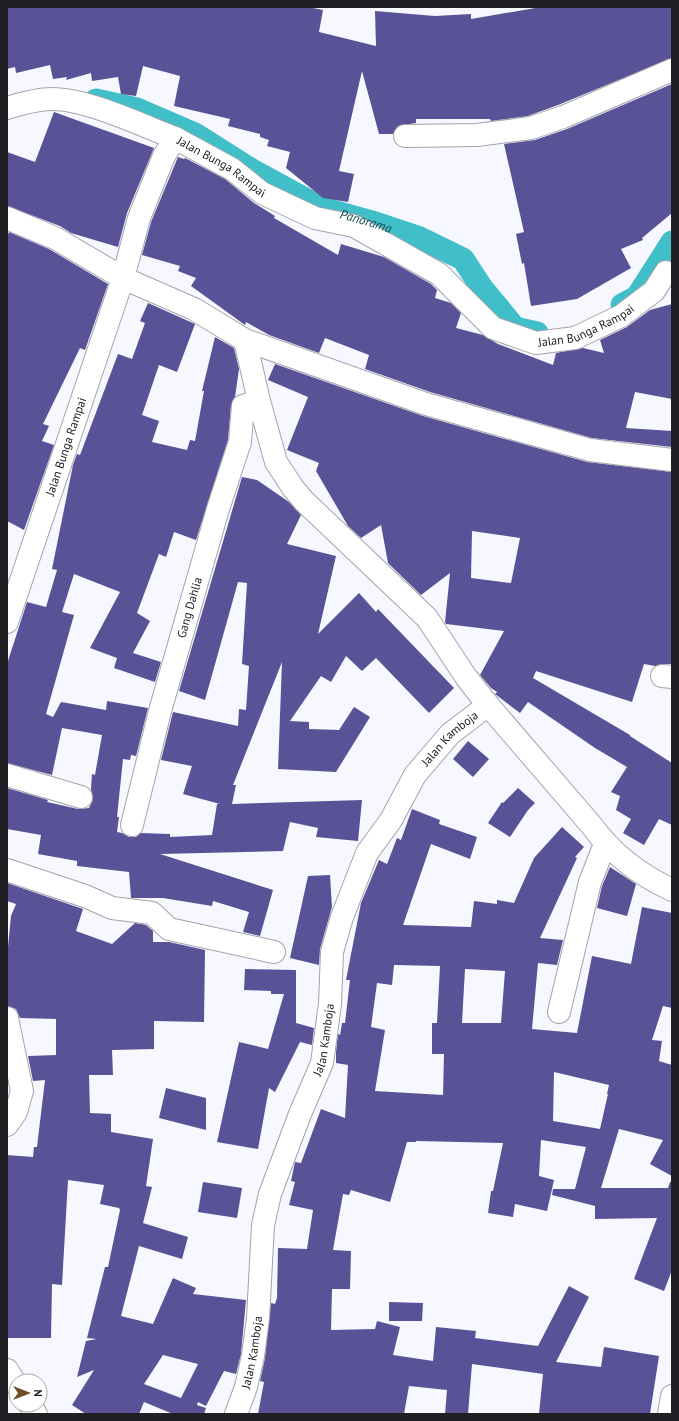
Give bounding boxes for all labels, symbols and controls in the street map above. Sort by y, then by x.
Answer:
street label: Jalan Bunga Rampai [174,132,268,201]
water label: Panorama [338,205,395,237]
street label: Jalan Bunga Rampai [536,301,637,350]
street label: Jalan Bunga Rampai [42,395,89,499]
street label: Gang Dahlia [173,575,205,640]
street label: Jalan Kamboja [417,707,481,770]
street label: Jalan Kamboja [309,1002,337,1079]
street label: Jalan Kamboja [238,1315,265,1391]
north arrow [8,1373,48,1413]
text: N [31,1389,45,1397]

